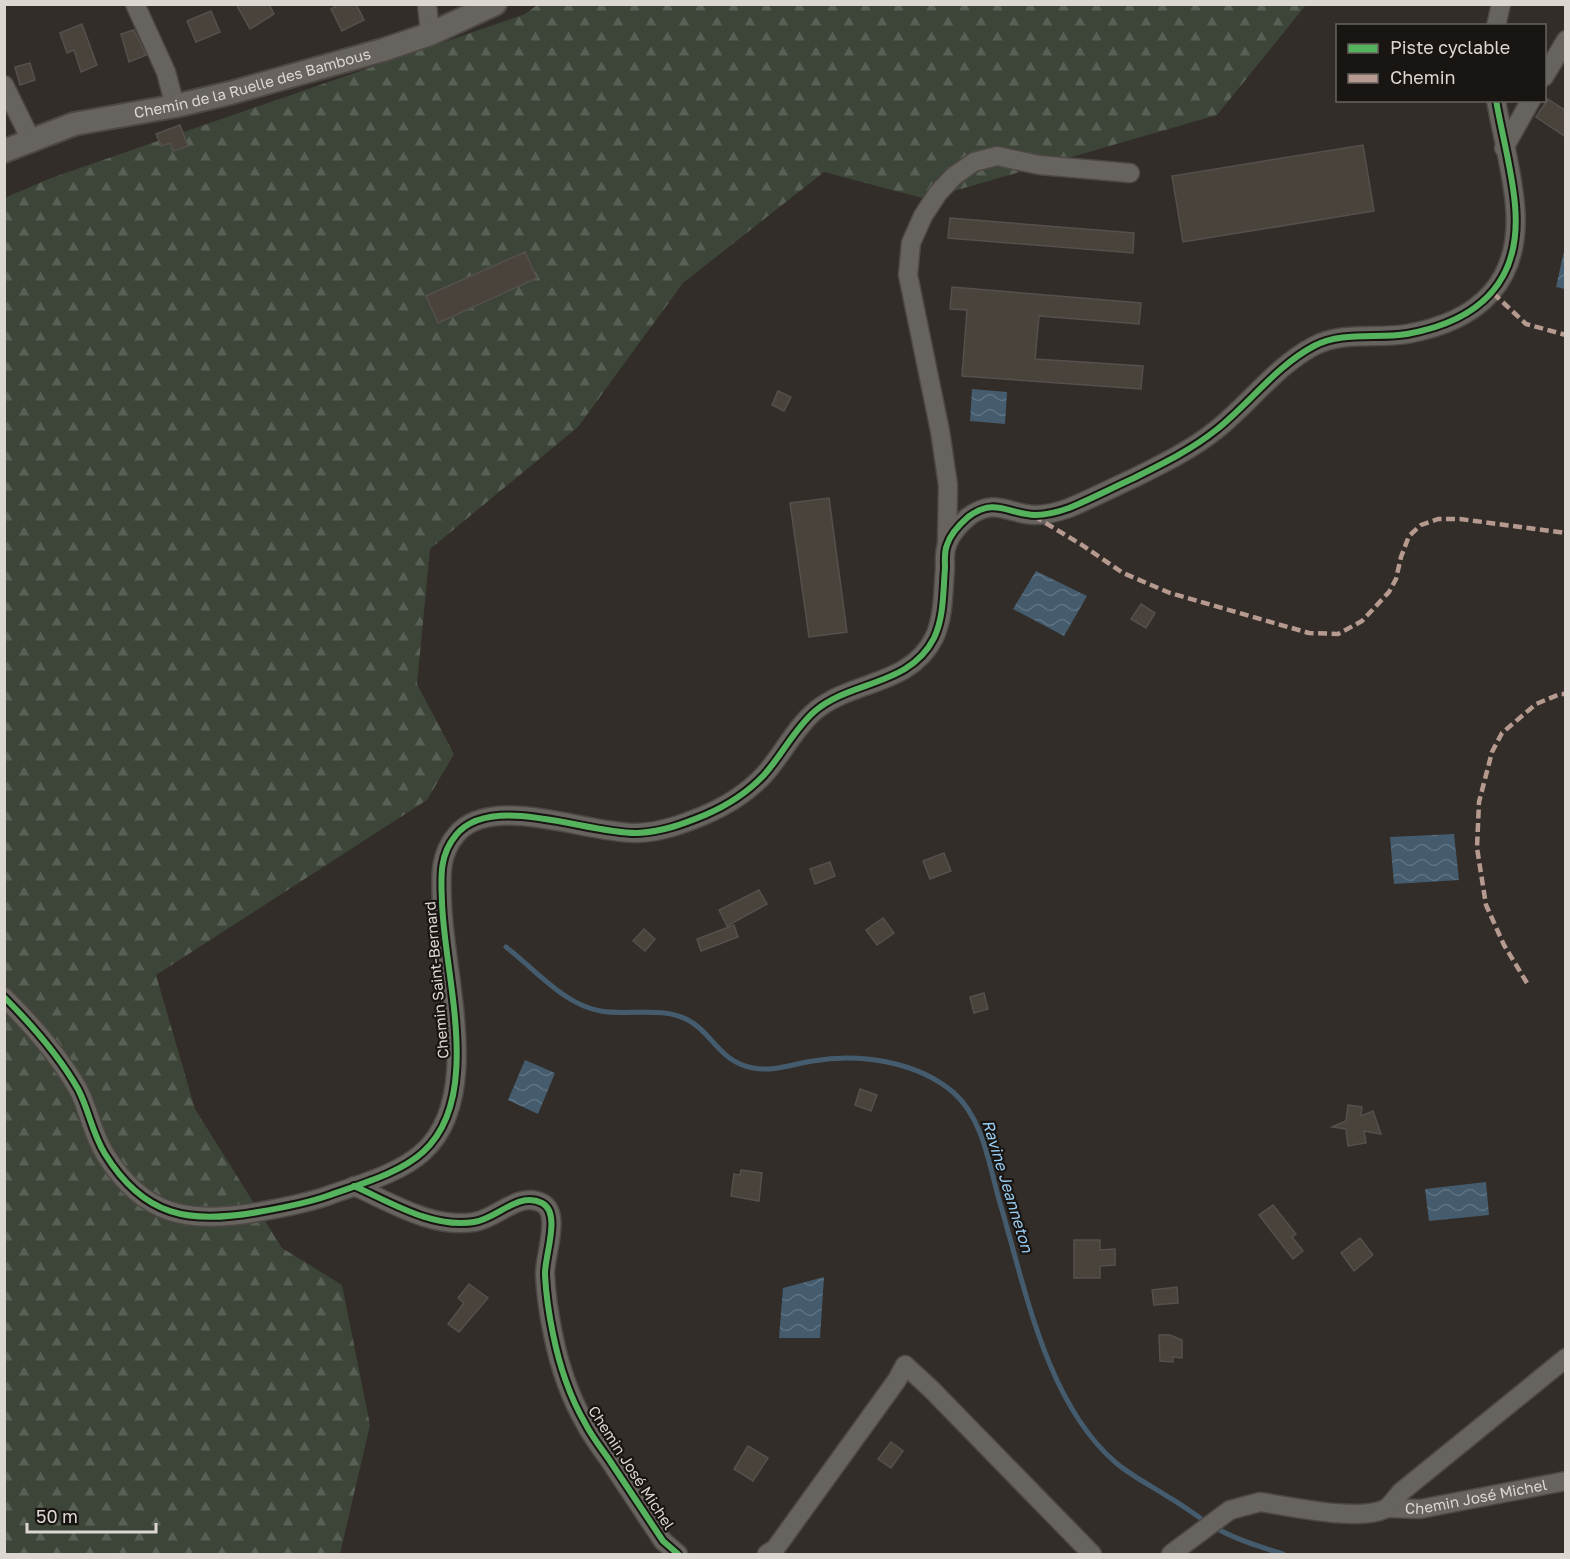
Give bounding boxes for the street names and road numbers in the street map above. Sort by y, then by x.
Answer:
street label: Chemin de la Ruelle des Bambous [132,44,372,121]
street label: Chemin Saint-Bernard [420,901,452,1060]
street label: Chemin José Michel [585,1402,679,1533]
street label: Chemin José Michel [1405,1475,1548,1517]

